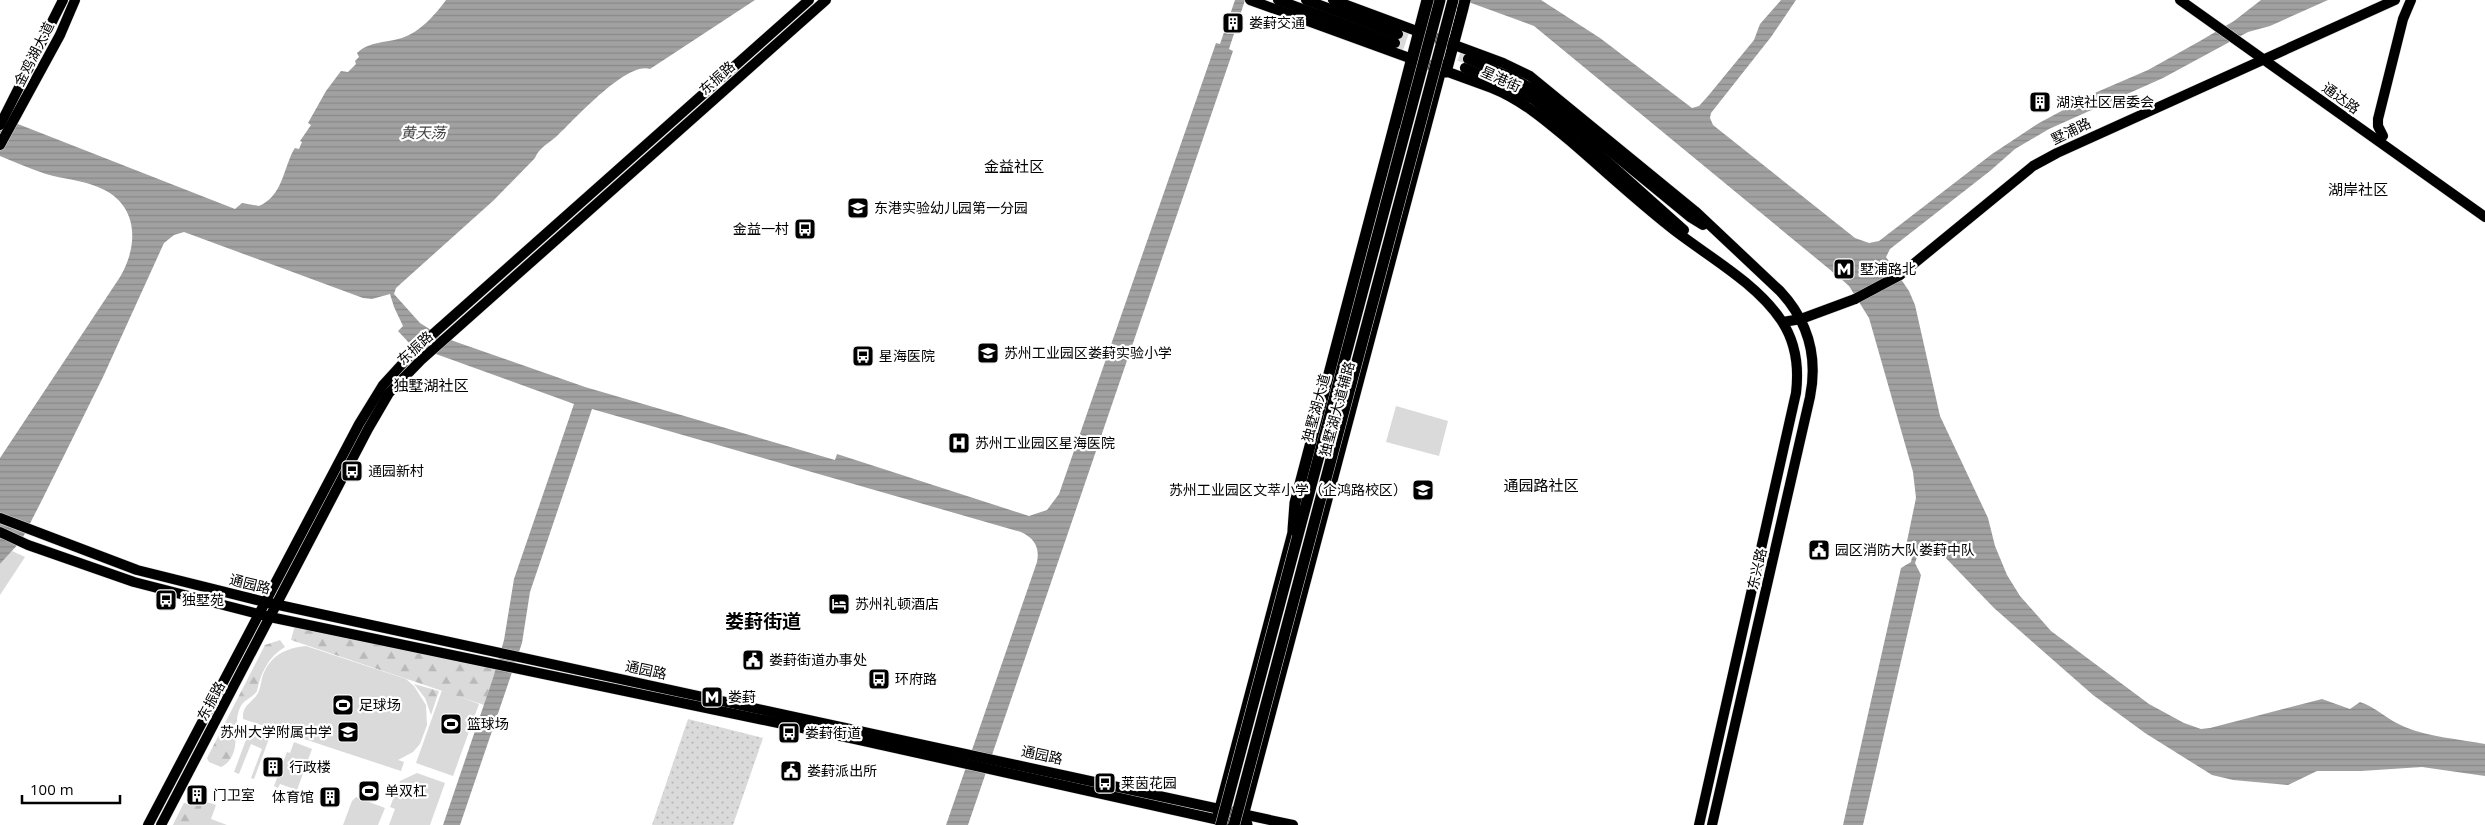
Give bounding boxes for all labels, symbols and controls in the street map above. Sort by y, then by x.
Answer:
building icon: 娄葑交通 [1221,11,1245,35]
place label: 娄葑交通 [1249,13,1305,32]
street label: 金鸡湖大道 [9,18,58,89]
street label: 东振路 [695,57,739,99]
street label: 星港街 [1478,61,1524,96]
street label: 通达路 [2319,78,2364,118]
building icon: 湖滨社区居委会 [2028,90,2052,114]
place label: 湖滨社区居委会 [2056,92,2154,111]
street label: 墅浦路 [2048,113,2094,148]
water label: 黄天荡 [400,122,448,142]
district label: 金益社区 [984,156,1044,176]
district label: 湖岸社区 [2328,179,2388,199]
school or university icon: 东港实验幼儿园第一分园 [846,196,870,220]
place label: 东港实验幼儿园第一分园 [874,198,1028,217]
bus stop icon: 金益一村 [793,217,817,241]
place label: 金益一村 [733,219,789,238]
metro station icon: 墅浦路北 [1832,257,1856,281]
place label: 墅浦路北 [1860,259,1916,278]
street label: 东振路 [393,327,437,369]
school or university icon: 苏州工业园区娄葑实验小学 [976,341,1000,365]
place label: 苏州工业园区娄葑实验小学 [1004,343,1172,362]
bus stop icon: 星海医院 [851,344,875,368]
place label: 星海医院 [879,346,935,365]
street label: 独墅湖大道辅路 [1315,359,1358,459]
street label: 独墅湖大道 [1297,372,1334,444]
district label: 独墅湖社区 [393,375,469,395]
hospital icon: 苏州工业园区星海医院 [947,431,971,455]
place label: 苏州工业园区星海医院 [975,433,1115,452]
bus stop icon: 通园新村 [340,459,364,483]
place label: 通园新村 [368,461,424,480]
district label: 通园路社区 [1503,475,1579,495]
school or university icon: 苏州工业园区文萃小学（企鸿路校区） [1411,478,1435,502]
place label: 苏州工业园区文萃小学（企鸿路校区） [1169,480,1407,499]
public building icon: 园区消防大队娄葑中队 [1807,538,1831,562]
place label: 园区消防大队娄葑中队 [1835,540,1975,559]
street label: 东兴路 [1743,546,1770,591]
street label: 通园路 [227,569,273,598]
bus stop icon: 独墅苑 [154,588,178,612]
place label: 独墅苑 [182,590,224,609]
hotel icon: 苏州礼顿酒店 [827,592,851,616]
place label: 苏州礼顿酒店 [855,594,939,613]
district label: 娄葑街道 [725,608,801,634]
public building icon: 娄葑街道办事处 [741,648,765,672]
place label: 娄葑街道办事处 [769,650,867,669]
street label: 通园路 [624,656,669,683]
bus stop icon: 环府路 [867,667,891,691]
place label: 环府路 [895,669,937,688]
street label: 东振路 [192,678,229,724]
metro station icon: 娄葑 [700,685,724,709]
place label: 娄葑 [728,687,756,706]
sports icon: 足球场 [331,693,355,717]
place label: 足球场 [359,695,401,714]
sports icon: 篮球场 [439,712,463,736]
place label: 篮球场 [467,714,509,733]
school or university icon: 苏州大学附属中学 [336,720,360,744]
bus stop icon: 娄葑街道 [777,721,801,745]
place label: 苏州大学附属中学 [220,722,332,741]
place label: 娄葑街道 [805,723,861,742]
street label: 通园路 [1020,741,1065,768]
building icon: 行政楼 [261,755,285,779]
place label: 行政楼 [289,757,331,776]
public building icon: 娄葑派出所 [779,759,803,783]
place label: 娄葑派出所 [807,761,877,780]
bus stop icon: 莱茵花园 [1093,771,1117,795]
scale bar [22,772,120,804]
place label: 莱茵花园 [1121,773,1177,792]
text: 100 m [30,779,74,799]
sports icon: 单双杠 [357,779,381,803]
place label: 单双杠 [385,781,427,800]
building icon: 门卫室 [185,783,209,807]
place label: 门卫室 [213,785,255,804]
building icon: 体育馆 [318,785,342,809]
place label: 体育馆 [272,787,314,806]

